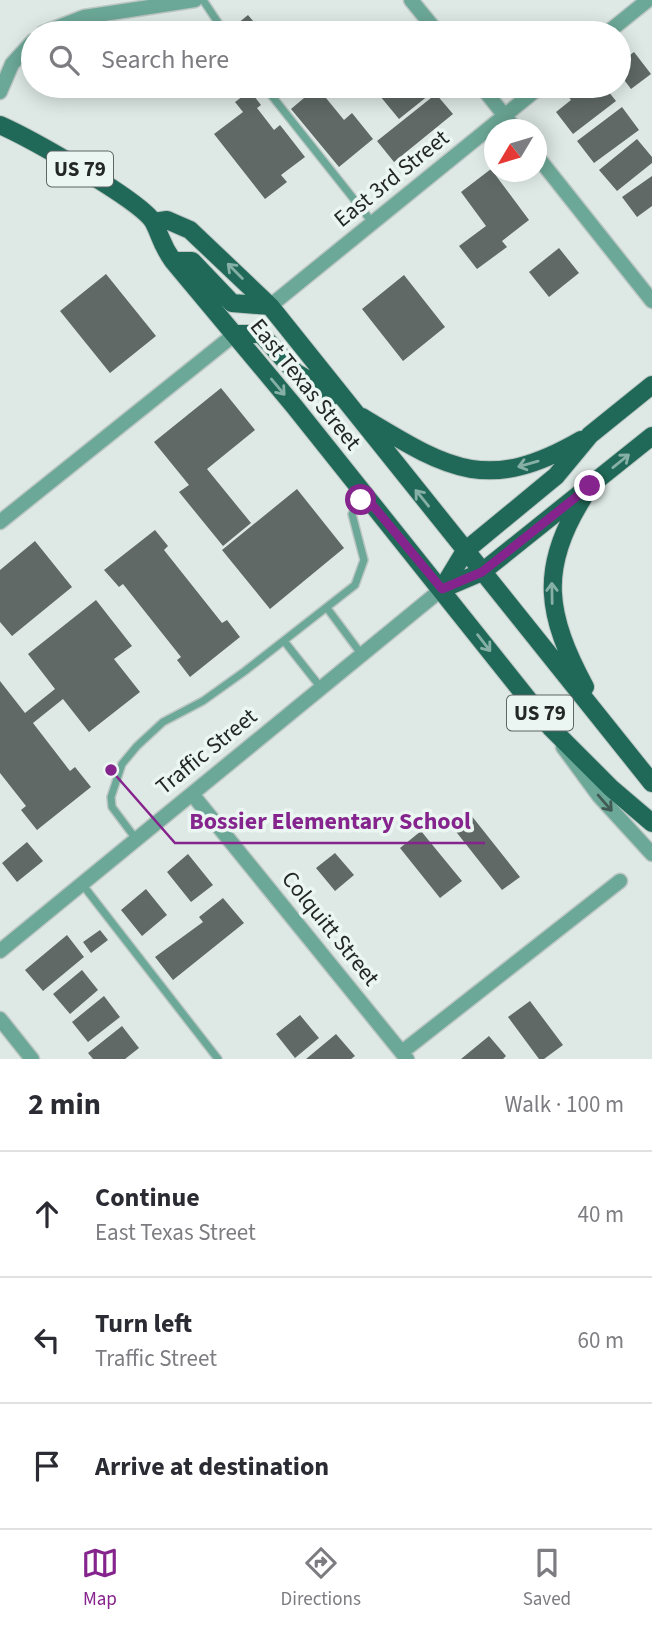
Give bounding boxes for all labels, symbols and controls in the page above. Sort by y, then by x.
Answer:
search box [21,21,631,98]
icon: search [45,41,83,79]
text: Search here [101,41,229,78]
north arrow [484,119,547,182]
street label: East 3rd Street [327,122,456,235]
road number: US 79 [47,152,113,186]
one-way arrow [227,263,244,280]
street label: East Texas Street [242,311,369,457]
one-way arrow [270,377,286,395]
one-way arrow [612,453,630,469]
one-way arrow [518,458,540,471]
route end [574,470,605,501]
route start [345,484,376,515]
one-way arrow [415,490,430,508]
one-way arrow [545,582,559,605]
one-way arrow [477,633,492,651]
road number: US 79 [507,696,573,730]
street label: Traffic Street [149,700,264,803]
one-way arrow [597,794,613,812]
callout: Bossier Elementary School [175,798,485,843]
text: Bossier Elementary School [189,804,471,839]
street label: Colquitt Street [274,864,388,993]
text: 2 min [28,1083,101,1126]
text: Walk · 100 m [505,1088,624,1121]
text: Continue [95,1179,200,1216]
icon: ahead [28,1195,66,1233]
text: 40 m [577,1198,624,1231]
text: East Texas Street [95,1216,256,1249]
text: Turn left [95,1305,192,1342]
icon: left [28,1321,66,1359]
text: 60 m [577,1324,624,1357]
text: Traffic Street [95,1342,217,1375]
icon: arrive [28,1447,66,1485]
text: Arrive at destination [95,1448,329,1485]
tab: Map [81,1544,119,1613]
tab: Directions [281,1544,361,1613]
tab: Saved [523,1544,571,1613]

